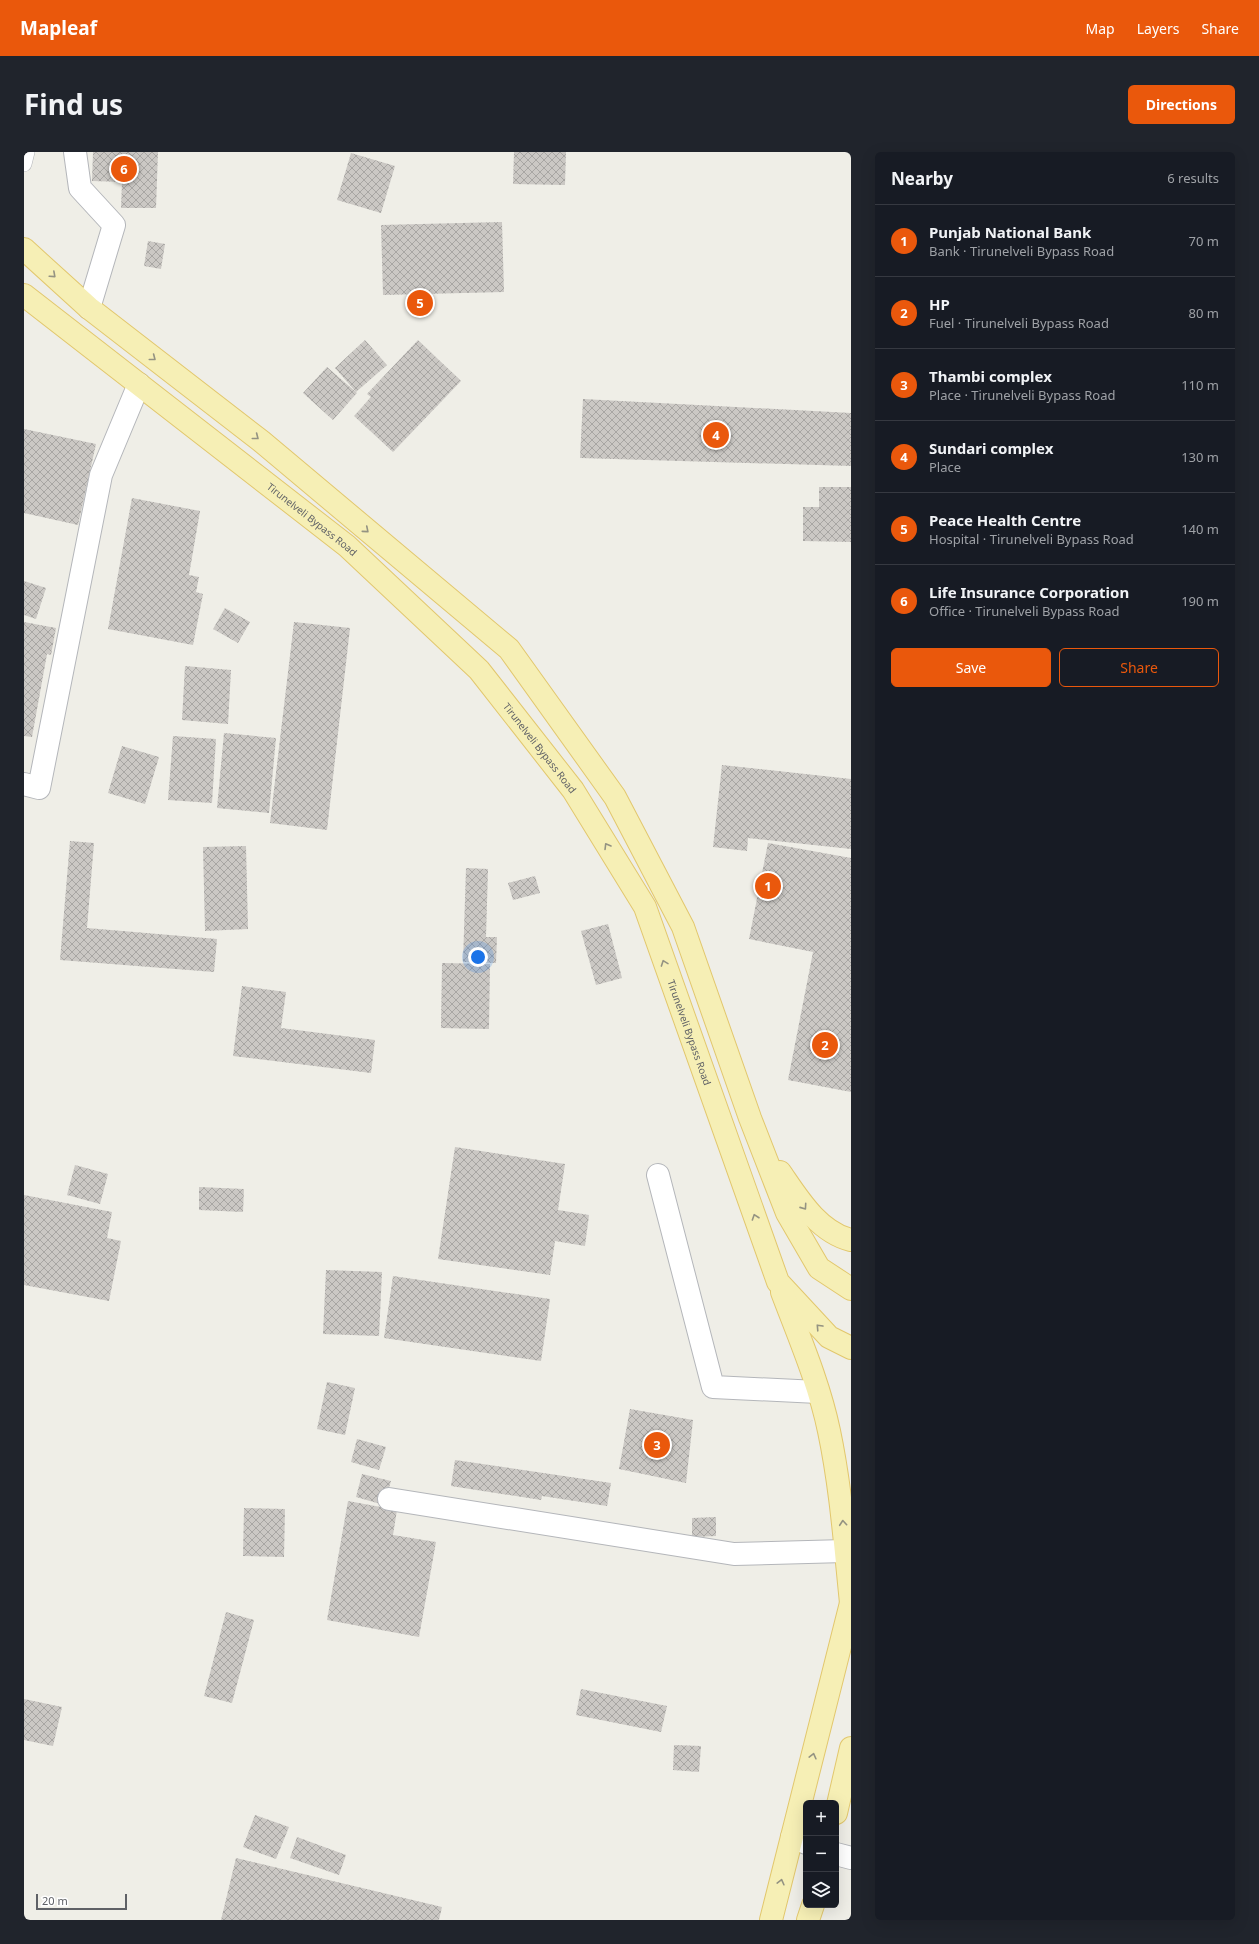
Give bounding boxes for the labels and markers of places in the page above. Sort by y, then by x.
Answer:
pin: 6 [111,154,137,184]
pin: 5 [407,288,433,318]
pin: 4 [703,420,729,450]
pin: 1 [755,871,781,901]
pin: 2 [812,1030,838,1060]
pin: 3 [644,1430,670,1460]

